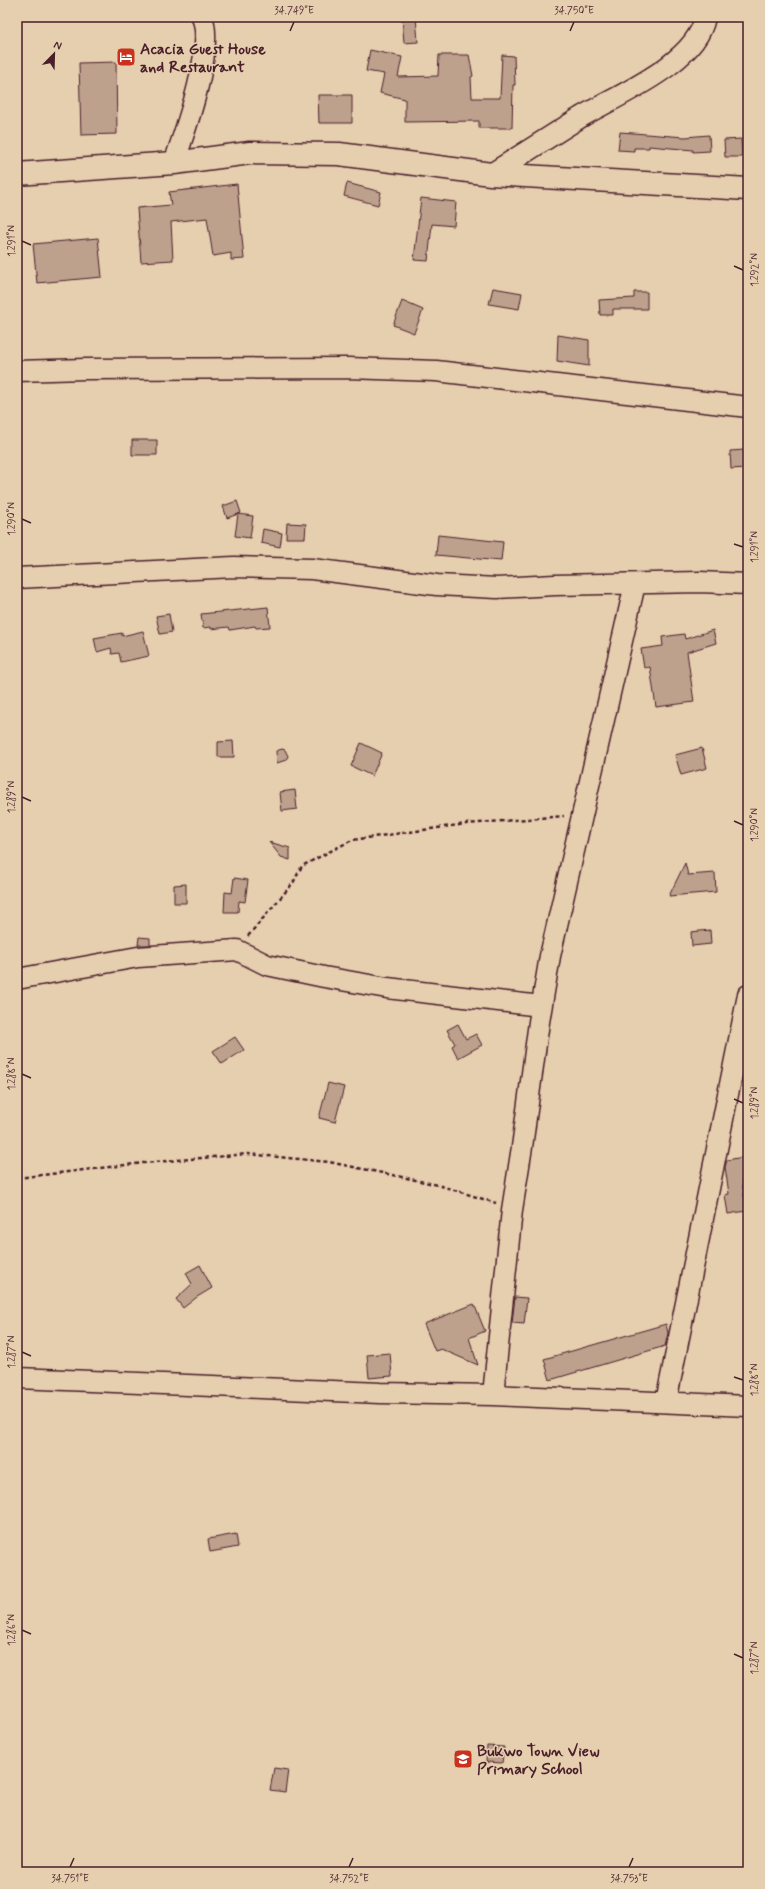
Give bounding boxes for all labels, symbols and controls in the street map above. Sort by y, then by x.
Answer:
text: 34.749°E [274,4,314,18]
text: 34.750°E [554,4,594,18]
north arrow [34,34,74,74]
text: N [51,38,64,54]
place label: Acacia Guest House and Restaurant [140,39,266,78]
hotel icon: Acacia Guest House and Restaurant [115,46,137,68]
text: 1.291°N [5,225,19,257]
text: 1.292°N [748,253,762,287]
text: 1.290°N [5,502,19,536]
text: 1.291°N [748,531,762,563]
text: 1.289°N [5,780,19,813]
text: 1.290°N [748,808,762,842]
text: 1.288°N [5,1057,19,1090]
text: 1.289°N [748,1086,762,1119]
text: 1.287°N [5,1335,19,1368]
text: 1.288°N [748,1363,762,1396]
text: 1.286°N [5,1614,19,1646]
text: 1.287°N [748,1641,762,1674]
place label: Bukwo Town View Primary School [477,1741,600,1780]
school or university icon: Bukwo Town View Primary School [452,1748,474,1770]
text: 34.751°E [51,1872,89,1886]
text: 34.752°E [329,1872,369,1886]
text: 34.753°E [610,1872,648,1886]

